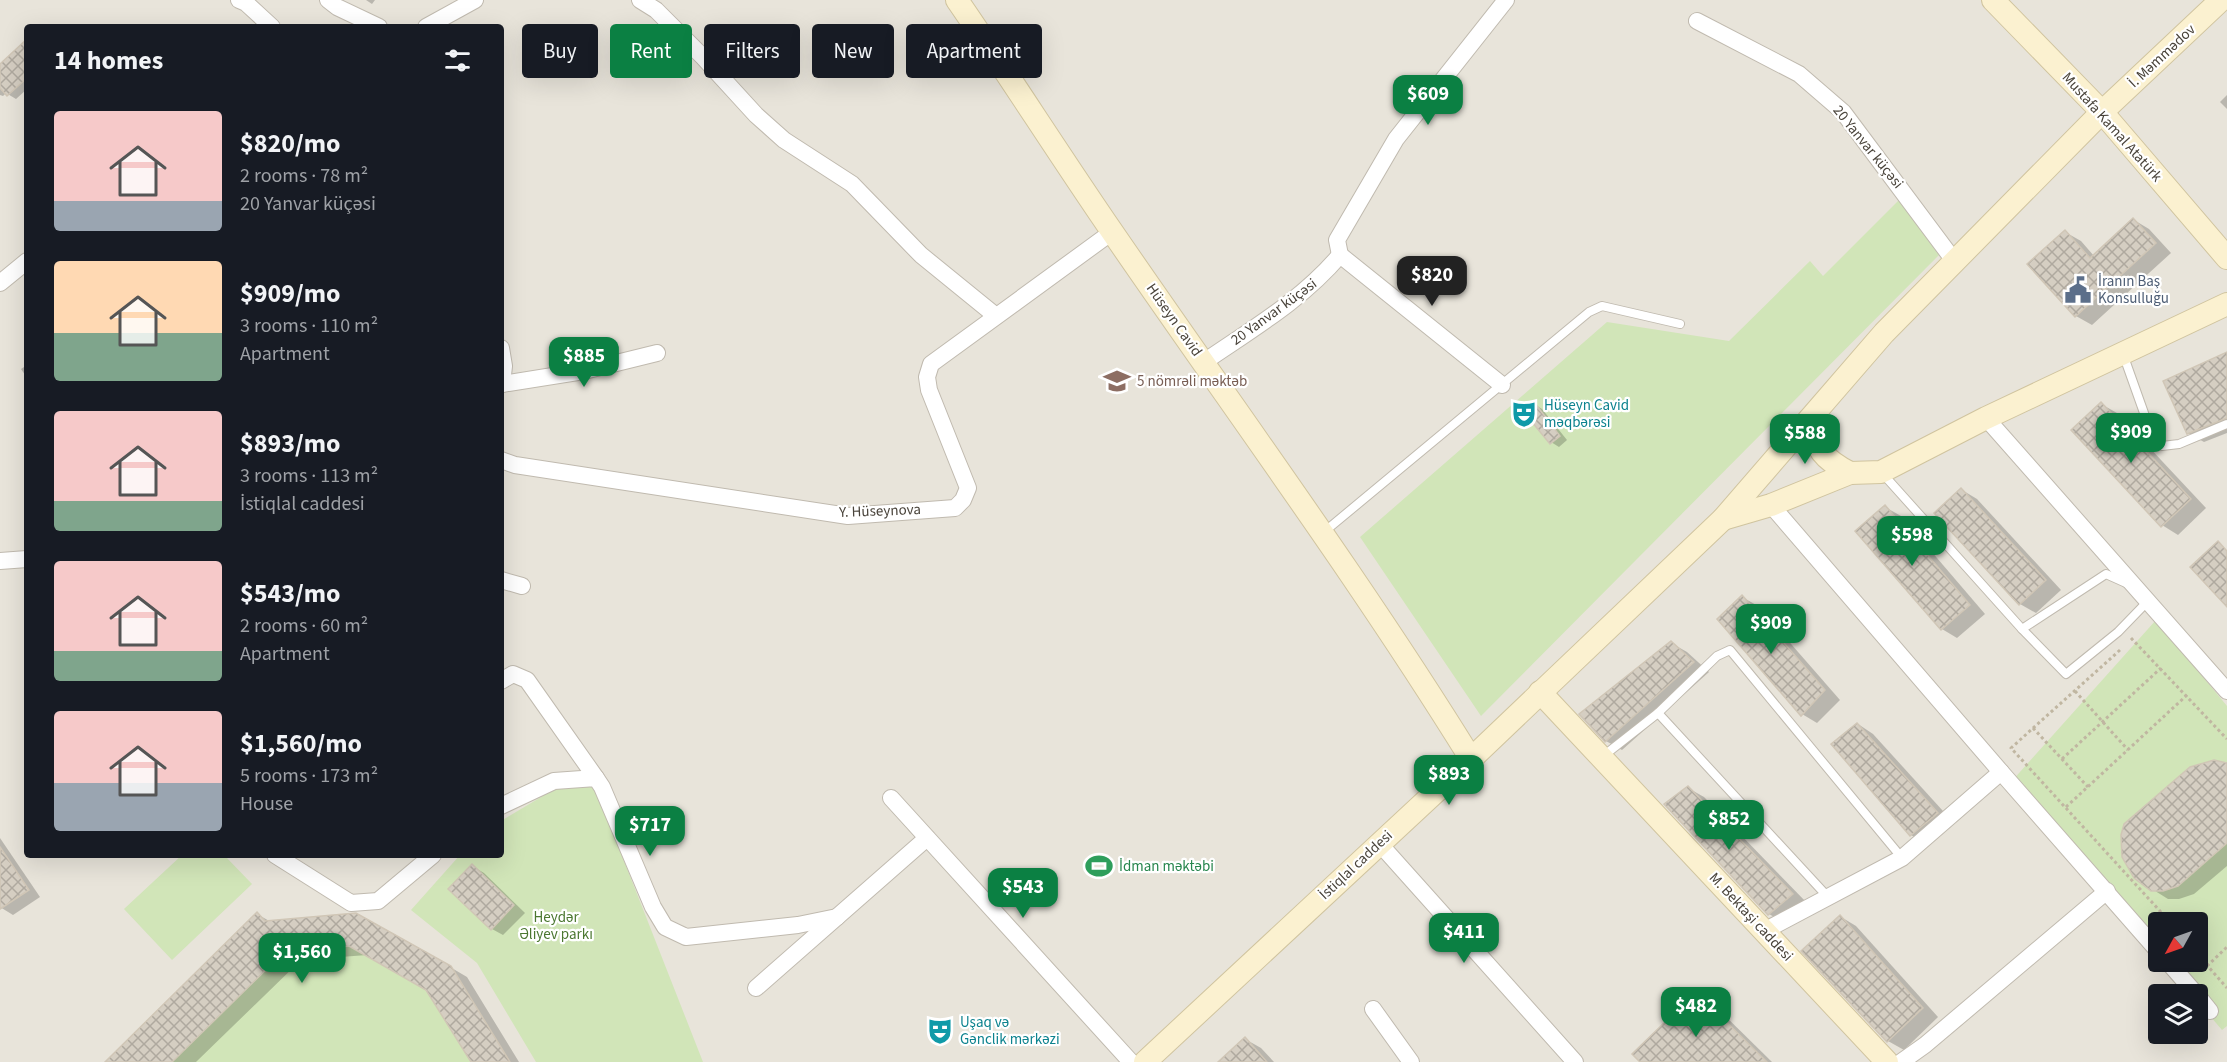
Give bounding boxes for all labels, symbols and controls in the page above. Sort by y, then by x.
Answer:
street label: İ. Məmmədov [2124,19,2200,93]
chip: Buy [522,24,598,78]
chip: Rent [610,24,692,78]
chip: Filters [704,24,800,78]
chip: New [812,24,894,78]
chip: Apartment [906,24,1042,78]
text: 14 homes [54,42,163,79]
icon: filters [441,44,474,77]
street label: Mustafa Kamal Atatürk [2057,68,2167,187]
pin: $609 [1392,75,1464,126]
text: $609 [1407,80,1449,108]
street label: 20 Yanvar küçəsi [1828,101,1908,193]
text: $820/mo [240,125,340,162]
icon: home [102,135,174,207]
text: 2 rooms · 78 m² [240,162,368,190]
text: 20 Yanvar küçəsi [240,190,376,218]
pin: $820 [1396,256,1468,307]
text: $820 [1411,261,1453,289]
place label: İranın Baş Konsulluğu [2098,271,2169,309]
street label: 20 Yanvar küçəsi [1227,274,1321,350]
text: $909/mo [240,275,340,312]
public building icon: İranın Baş Konsulluğu [2063,275,2093,305]
street label: Hüseyn Cavid [1141,279,1207,361]
icon: home [102,285,174,357]
text: 3 rooms · 110 m² [240,312,378,340]
pin: $885 [548,337,620,388]
text: Apartment [240,340,330,368]
text: $885 [563,342,605,370]
school or university icon: 5 nömrəli məktəb [1102,366,1132,396]
place label: 5 nömrəli məktəb [1137,371,1247,392]
place label: Hüseyn Cavid məqbərəsi [1544,395,1629,433]
theatre icon: Hüseyn Cavid məqbərəsi [1509,399,1539,429]
pin: $909 [2095,413,2167,464]
pin: $588 [1769,414,1841,465]
text: $909 [2110,418,2152,446]
text: $588 [1784,419,1826,447]
text: $893/mo [240,425,340,462]
icon: home [102,435,174,507]
text: 3 rooms · 113 m² [240,462,378,490]
text: İstiqlal caddesi [240,490,365,518]
street label: Y. Hüseynova [838,499,921,523]
pin: $598 [1876,516,1948,567]
text: $598 [1891,521,1933,549]
text: $543/mo [240,575,340,612]
icon: home [102,585,174,657]
pin: $909 [1735,604,1807,655]
text: $909 [1750,609,1792,637]
text: 2 rooms · 60 m² [240,612,368,640]
text: Apartment [240,640,330,668]
text: $1,560/mo [240,725,362,762]
icon: home [102,735,174,807]
pin: $893 [1413,755,1485,806]
text: $893 [1428,760,1470,788]
text: 5 rooms · 173 m² [240,762,378,790]
text: House [240,790,293,818]
pin: $852 [1693,800,1765,851]
text: $852 [1708,805,1750,833]
pin: $717 [614,806,686,857]
text: $717 [629,811,671,839]
street label: İstiqlal caddesi [1315,825,1397,905]
sports icon: İdman məktəbi [1084,851,1114,881]
place label: İdman məktəbi [1119,856,1214,877]
pin: $543 [987,868,1059,919]
street label: M. Bektaşi caddesi [1704,868,1798,966]
text: $543 [1002,873,1044,901]
park label: Heydər Əliyev parkı [519,907,593,945]
north arrow [2148,912,2208,972]
map controls [2148,912,2208,1044]
pin: $411 [1428,913,1500,964]
text: $411 [1443,918,1485,946]
pin: $1,560 [253,933,351,984]
text: $1,560 [273,938,331,966]
button: layers [2148,984,2208,1044]
pin: $482 [1660,987,1732,1038]
text: $482 [1675,992,1717,1020]
place label: Uşaq və Gənclik mərkəzi [960,1012,1060,1050]
theatre icon: Uşaq və Gənclik mərkəzi [925,1016,955,1046]

